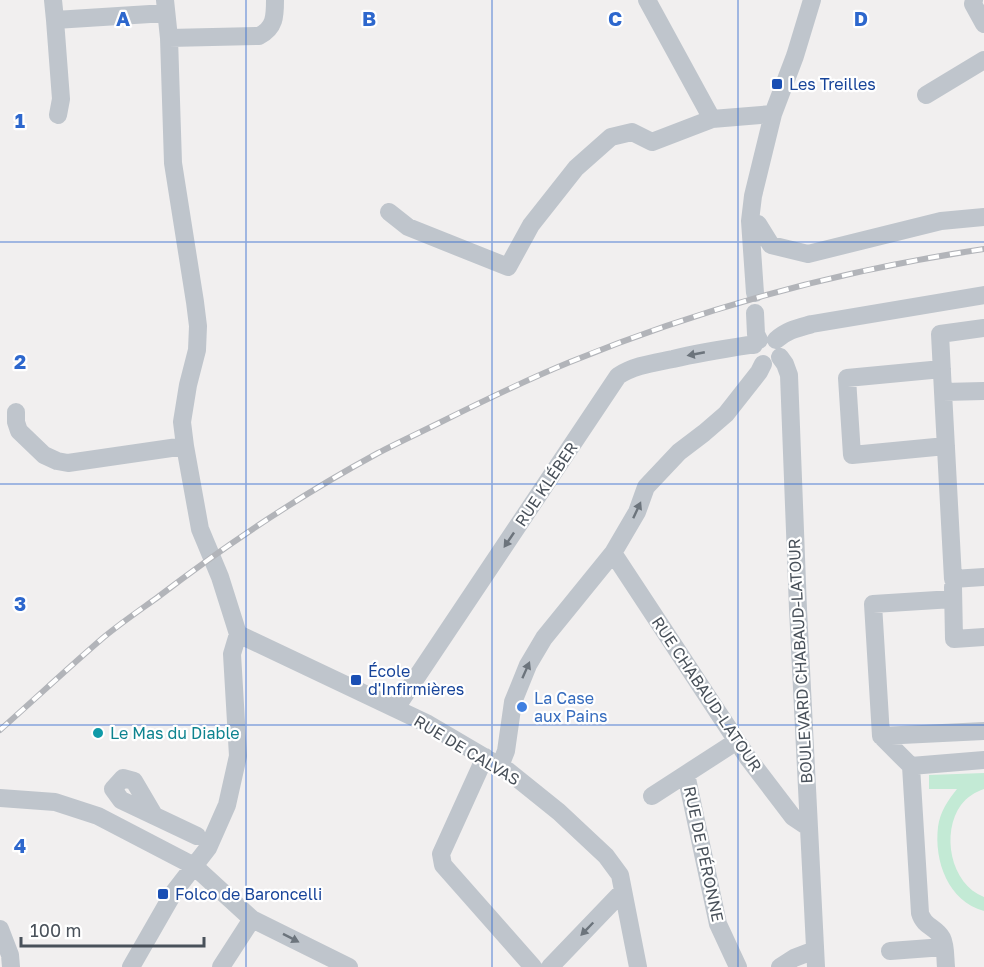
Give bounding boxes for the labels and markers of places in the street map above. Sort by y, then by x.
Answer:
place label: Les Treilles [789,74,876,94]
marker: Les Treilles [770,77,784,91]
place label: École d'Infirmières [368,661,464,699]
marker: École d'Infirmières [349,673,363,687]
place label: La Case aux Pains [534,688,608,726]
marker: La Case aux Pains [515,700,529,714]
place label: Le Mas du Diable [110,723,240,743]
marker: Le Mas du Diable [91,726,105,740]
place label: Folco de Baroncelli [175,884,322,904]
marker: Folco de Baroncelli [156,887,170,901]

